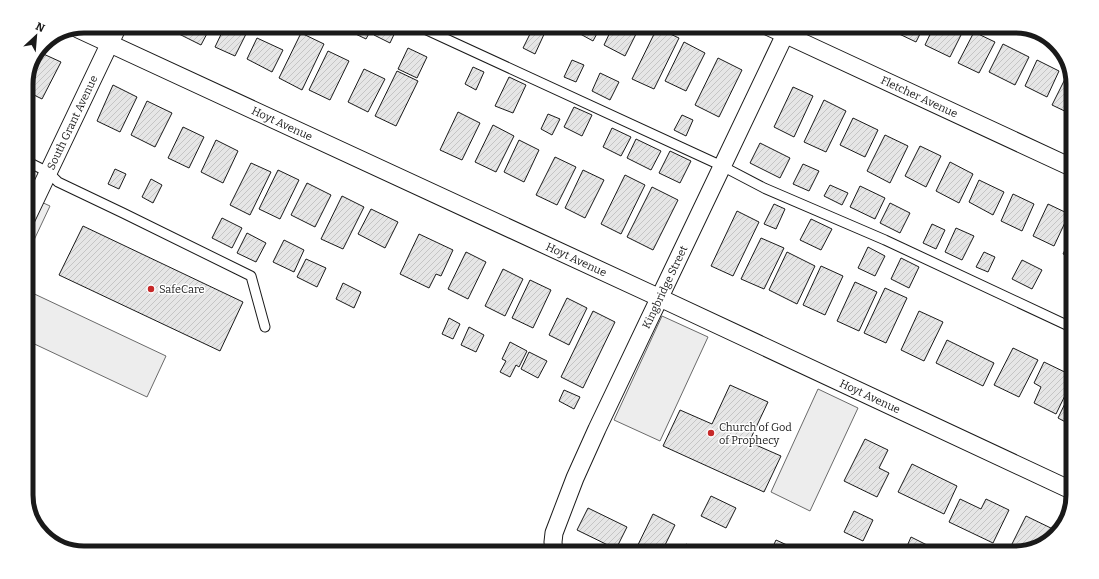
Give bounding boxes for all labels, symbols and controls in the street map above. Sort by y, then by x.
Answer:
north arrow [16,16,56,56]
text: N [33,20,47,35]
street label: South Grant Avenue [44,73,101,172]
street label: Fletcher Avenue [879,74,960,121]
street label: Hoyt Avenue [250,104,315,144]
street label: Hoyt Avenue [544,240,609,279]
street label: Kingbridge Street [640,244,690,331]
place label: SafeCare [159,283,205,296]
marker: SafeCare [146,284,156,294]
street label: Hoyt Avenue [837,377,902,416]
place label: Church of God of Prophecy [719,421,792,447]
marker: Church of God of Prophecy [706,428,716,438]

